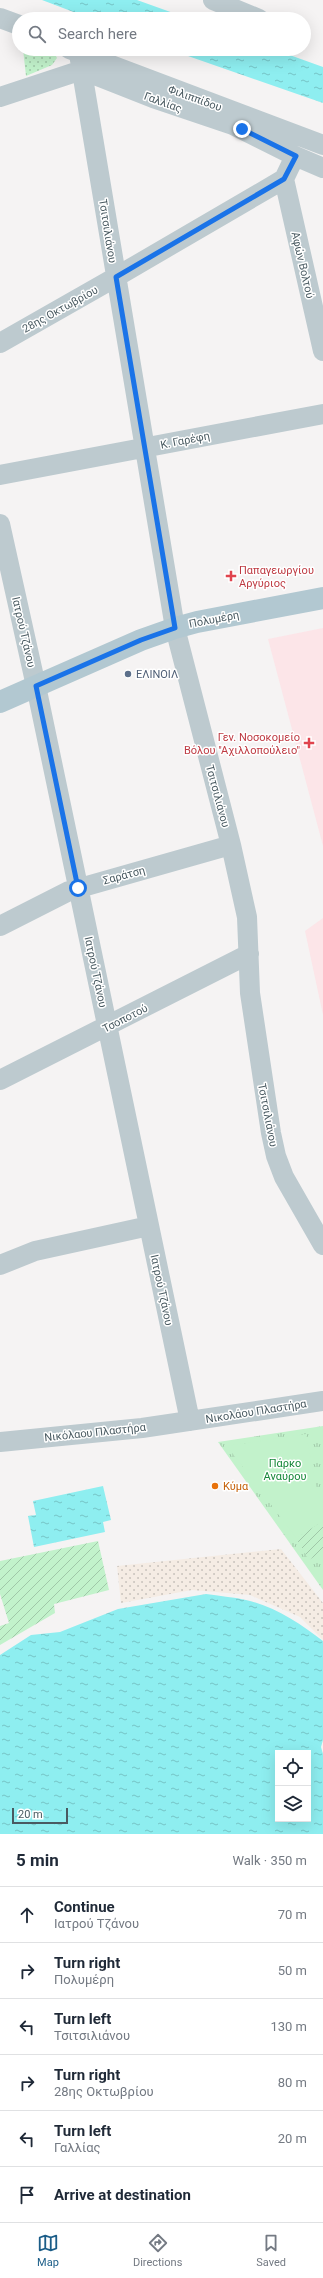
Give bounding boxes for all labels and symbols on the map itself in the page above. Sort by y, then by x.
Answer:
street label: Φιλιππίδου [166,83,223,114]
street label: Γαλλίας [142,90,184,115]
route end [233,120,251,138]
street label: Τσιτσιλιάνου [96,198,119,264]
street label: Αφών Βολτού [289,231,316,300]
street label: 28ης Οκτωβρίου [20,283,100,336]
street label: Κ. Γαρέφη [159,429,211,452]
place label: Παπαγεωργίου Αργύριος [239,564,314,590]
marker: Παπαγεωργίου Αργύριος [226,571,236,581]
street label: Ιατρού Τζάνου [9,596,38,669]
street label: Πολυμέρη [188,608,240,631]
place label: ΕΛΙΝΟΙΛ [136,668,178,681]
marker: ΕΛΙΝΟΙΛ [123,669,133,679]
place label: Γεν. Νοσοκομείο Βόλου "Αχιλλοπούλειο" [184,731,300,757]
marker: Γεν. Νοσοκομείο Βόλου "Αχιλλοπούλειο" [303,737,315,749]
street label: Τσιτσιλιάνου [203,763,232,829]
street label: Σαράτση [102,864,147,887]
route start [69,879,87,897]
street label: Ιατρού Τζάνου [82,936,109,1009]
street label: Τσοποτού [100,1001,150,1035]
street label: Τσιτσιλιάνου [255,1082,280,1148]
street label: Ιατρού Τζάνου [148,1254,175,1327]
street label: Νικολάου Πλαστήρα [205,1397,308,1426]
street label: Νικόλαου Πλαστήρα [44,1421,147,1444]
park label: Πάρκο Αναύρου [264,1457,306,1483]
place label: Κύμα [223,1480,249,1493]
marker: Κύμα [210,1481,220,1491]
scale bar [12,1806,68,1825]

